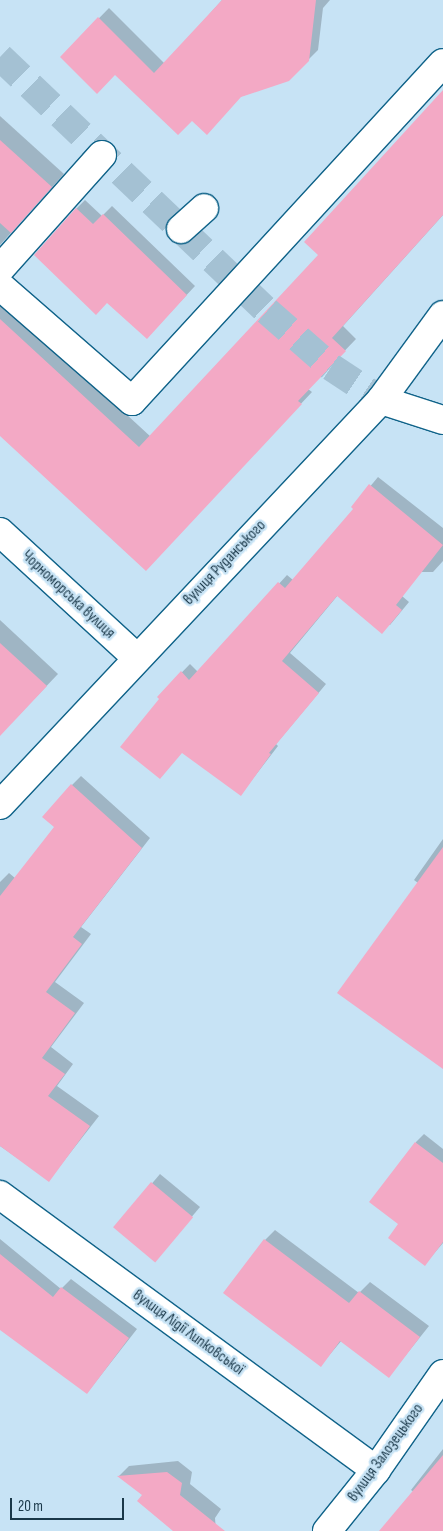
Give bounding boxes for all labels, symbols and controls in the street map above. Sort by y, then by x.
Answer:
street label: вулиця Руданського [180,517,270,609]
street label: Чорноморська вулиця [17,547,119,643]
street label: вулиця Лідії Липковської [129,1286,247,1380]
street label: вулиця Залозецького [344,1400,428,1506]
scale bar [12,1488,126,1520]
text: 20 m [18,1497,43,1516]

